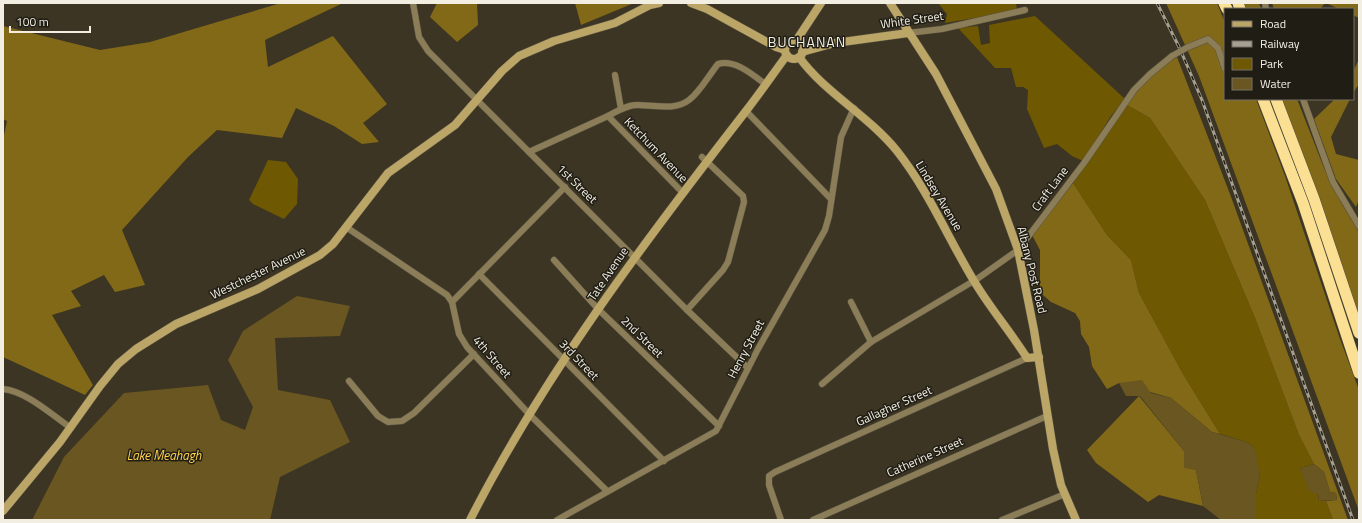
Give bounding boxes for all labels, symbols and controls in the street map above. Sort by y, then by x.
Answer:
street label: White Street [879,6,945,33]
scale bar [10,8,90,34]
legend [1224,8,1354,100]
text: 100 m [16,12,49,31]
text: Road [1260,14,1286,33]
district label: BUCHANAN [768,31,846,52]
text: Railway [1260,34,1300,53]
text: Park [1260,54,1283,73]
text: Water [1260,74,1291,93]
street label: Ketchum Avenue [620,112,693,187]
street label: Lindsey Avenue [911,157,968,234]
street label: 1st Street [553,159,603,208]
street label: Craft Lane [1026,162,1073,215]
street label: Albany Post Road [1013,224,1052,315]
street label: Westchester Avenue [207,241,309,304]
street label: Tate Avenue [582,243,633,305]
street label: 2nd Street [617,311,669,362]
street label: Henry Street [722,315,769,382]
street label: 4th Street [468,331,517,383]
street label: 3rd Street [555,335,604,385]
street label: Gallagher Street [853,380,936,431]
street label: Catherine Street [883,431,967,482]
water label: Lake Meahagh [127,445,202,465]

